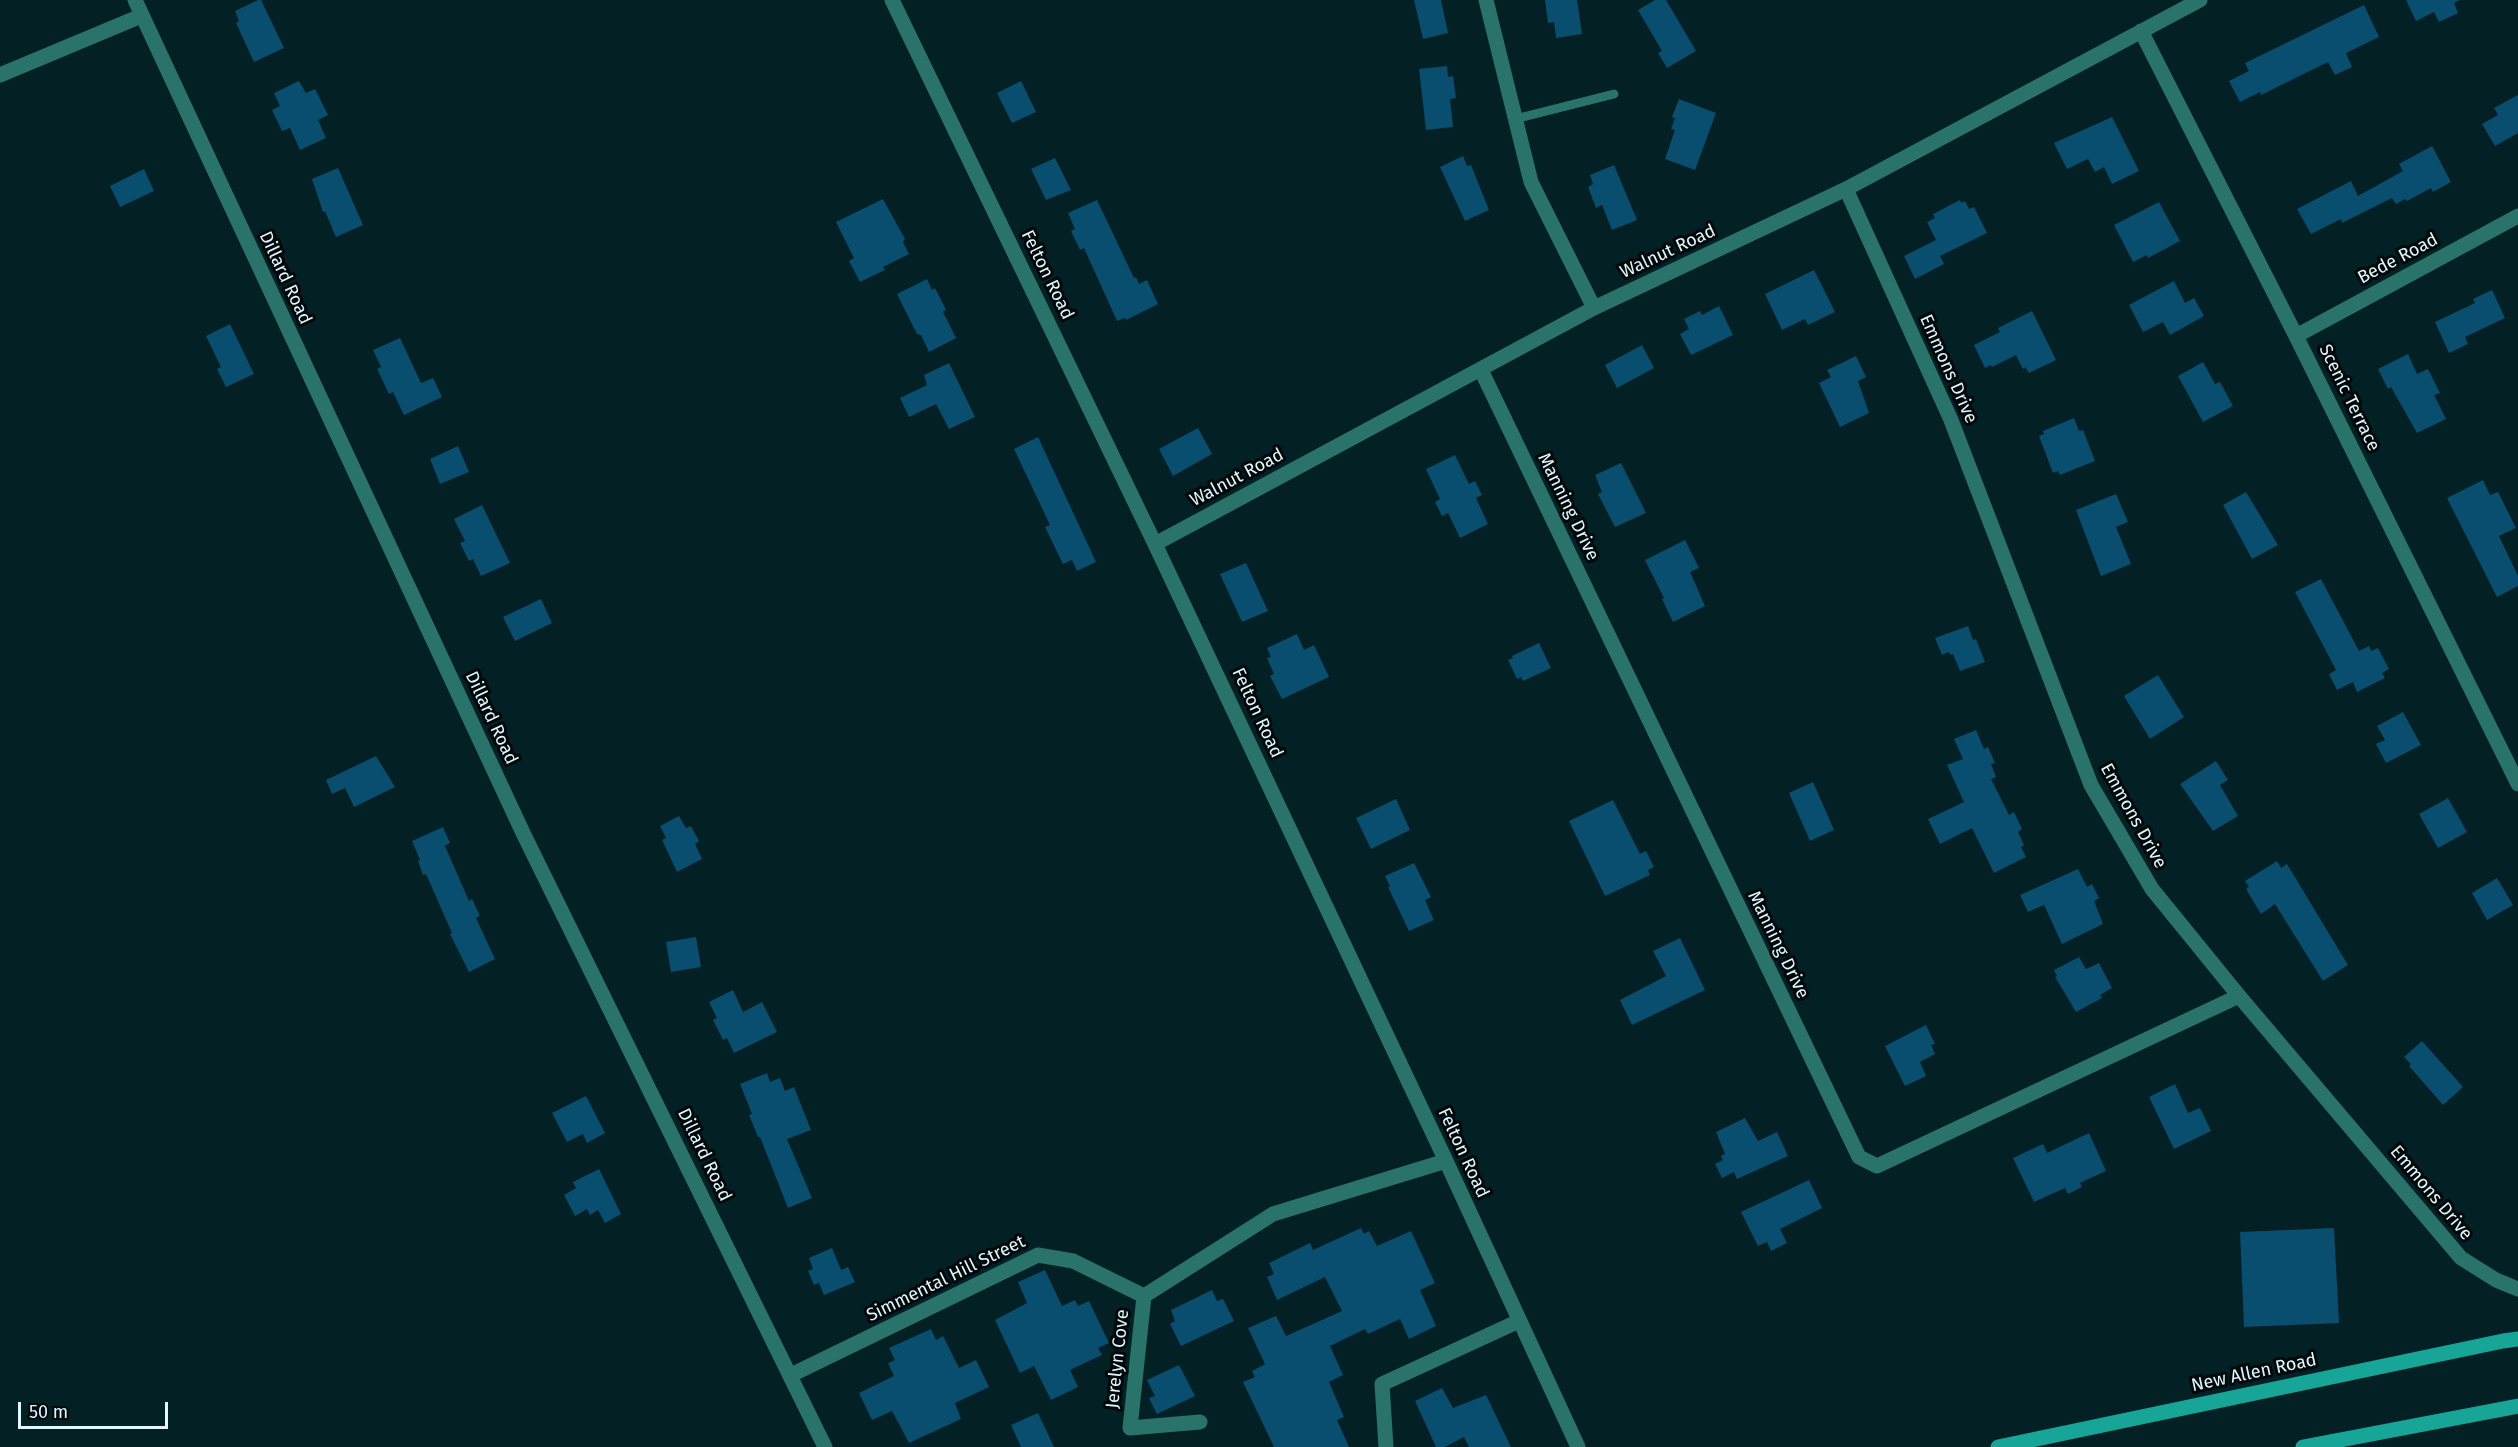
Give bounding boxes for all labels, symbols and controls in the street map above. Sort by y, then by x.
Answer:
street label: Walnut Road [1617,220,1719,284]
street label: Felton Road [1016,227,1078,323]
street label: Dillard Road [254,228,316,328]
street label: Bede Road [2354,229,2442,289]
street label: Emmons Drive [1914,311,1982,427]
street label: Scenic Terrace [2314,341,2384,455]
street label: Walnut Road [1186,444,1288,512]
street label: Manning Drive [1533,450,1603,564]
street label: Felton Road [1227,665,1287,761]
street label: Dillard Road [460,668,522,768]
street label: Emmons Drive [2095,760,2171,872]
street label: Manning Drive [1743,888,1813,1002]
street label: Dillard Road [672,1105,736,1205]
street label: Felton Road [1433,1105,1493,1201]
street label: Emmons Drive [2385,1141,2477,1245]
street label: Simmental Hill Street [863,1231,1029,1327]
street label: Jerelyn Cove [1102,1308,1134,1410]
street label: New Allen Road [2190,1349,2318,1397]
scale bar [21,1390,171,1428]
text: 50 m [29,1401,68,1423]

